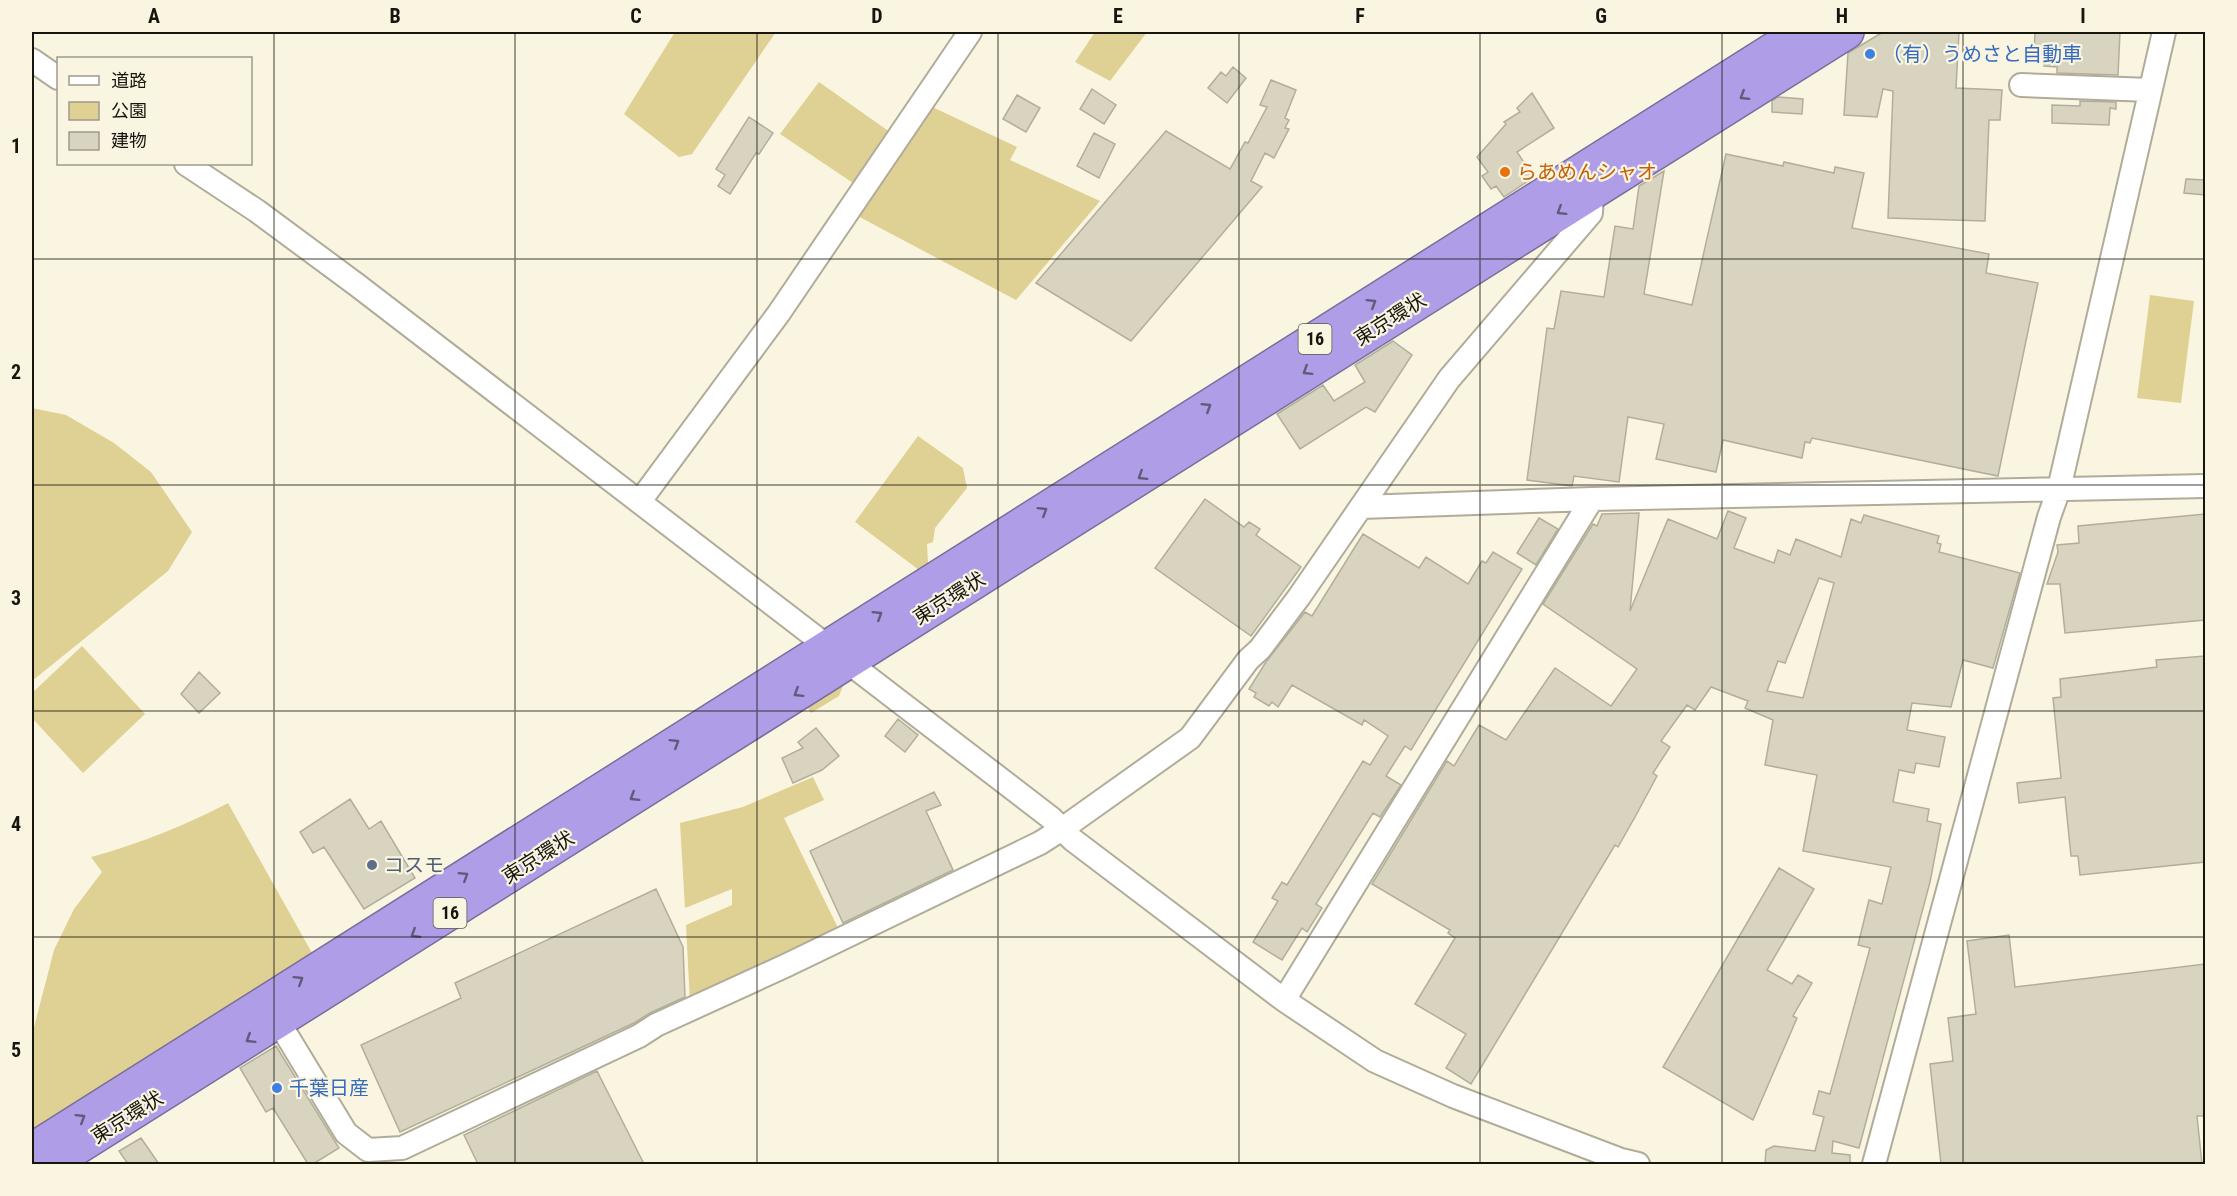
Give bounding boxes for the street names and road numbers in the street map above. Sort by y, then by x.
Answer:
street label: 東京環状 [1350,288,1430,350]
road number: 16 [1298,324,1332,354]
street label: 東京環状 [909,567,989,629]
street label: 東京環状 [498,826,578,888]
road number: 16 [434,898,466,928]
street label: 東京環状 [87,1086,167,1148]

